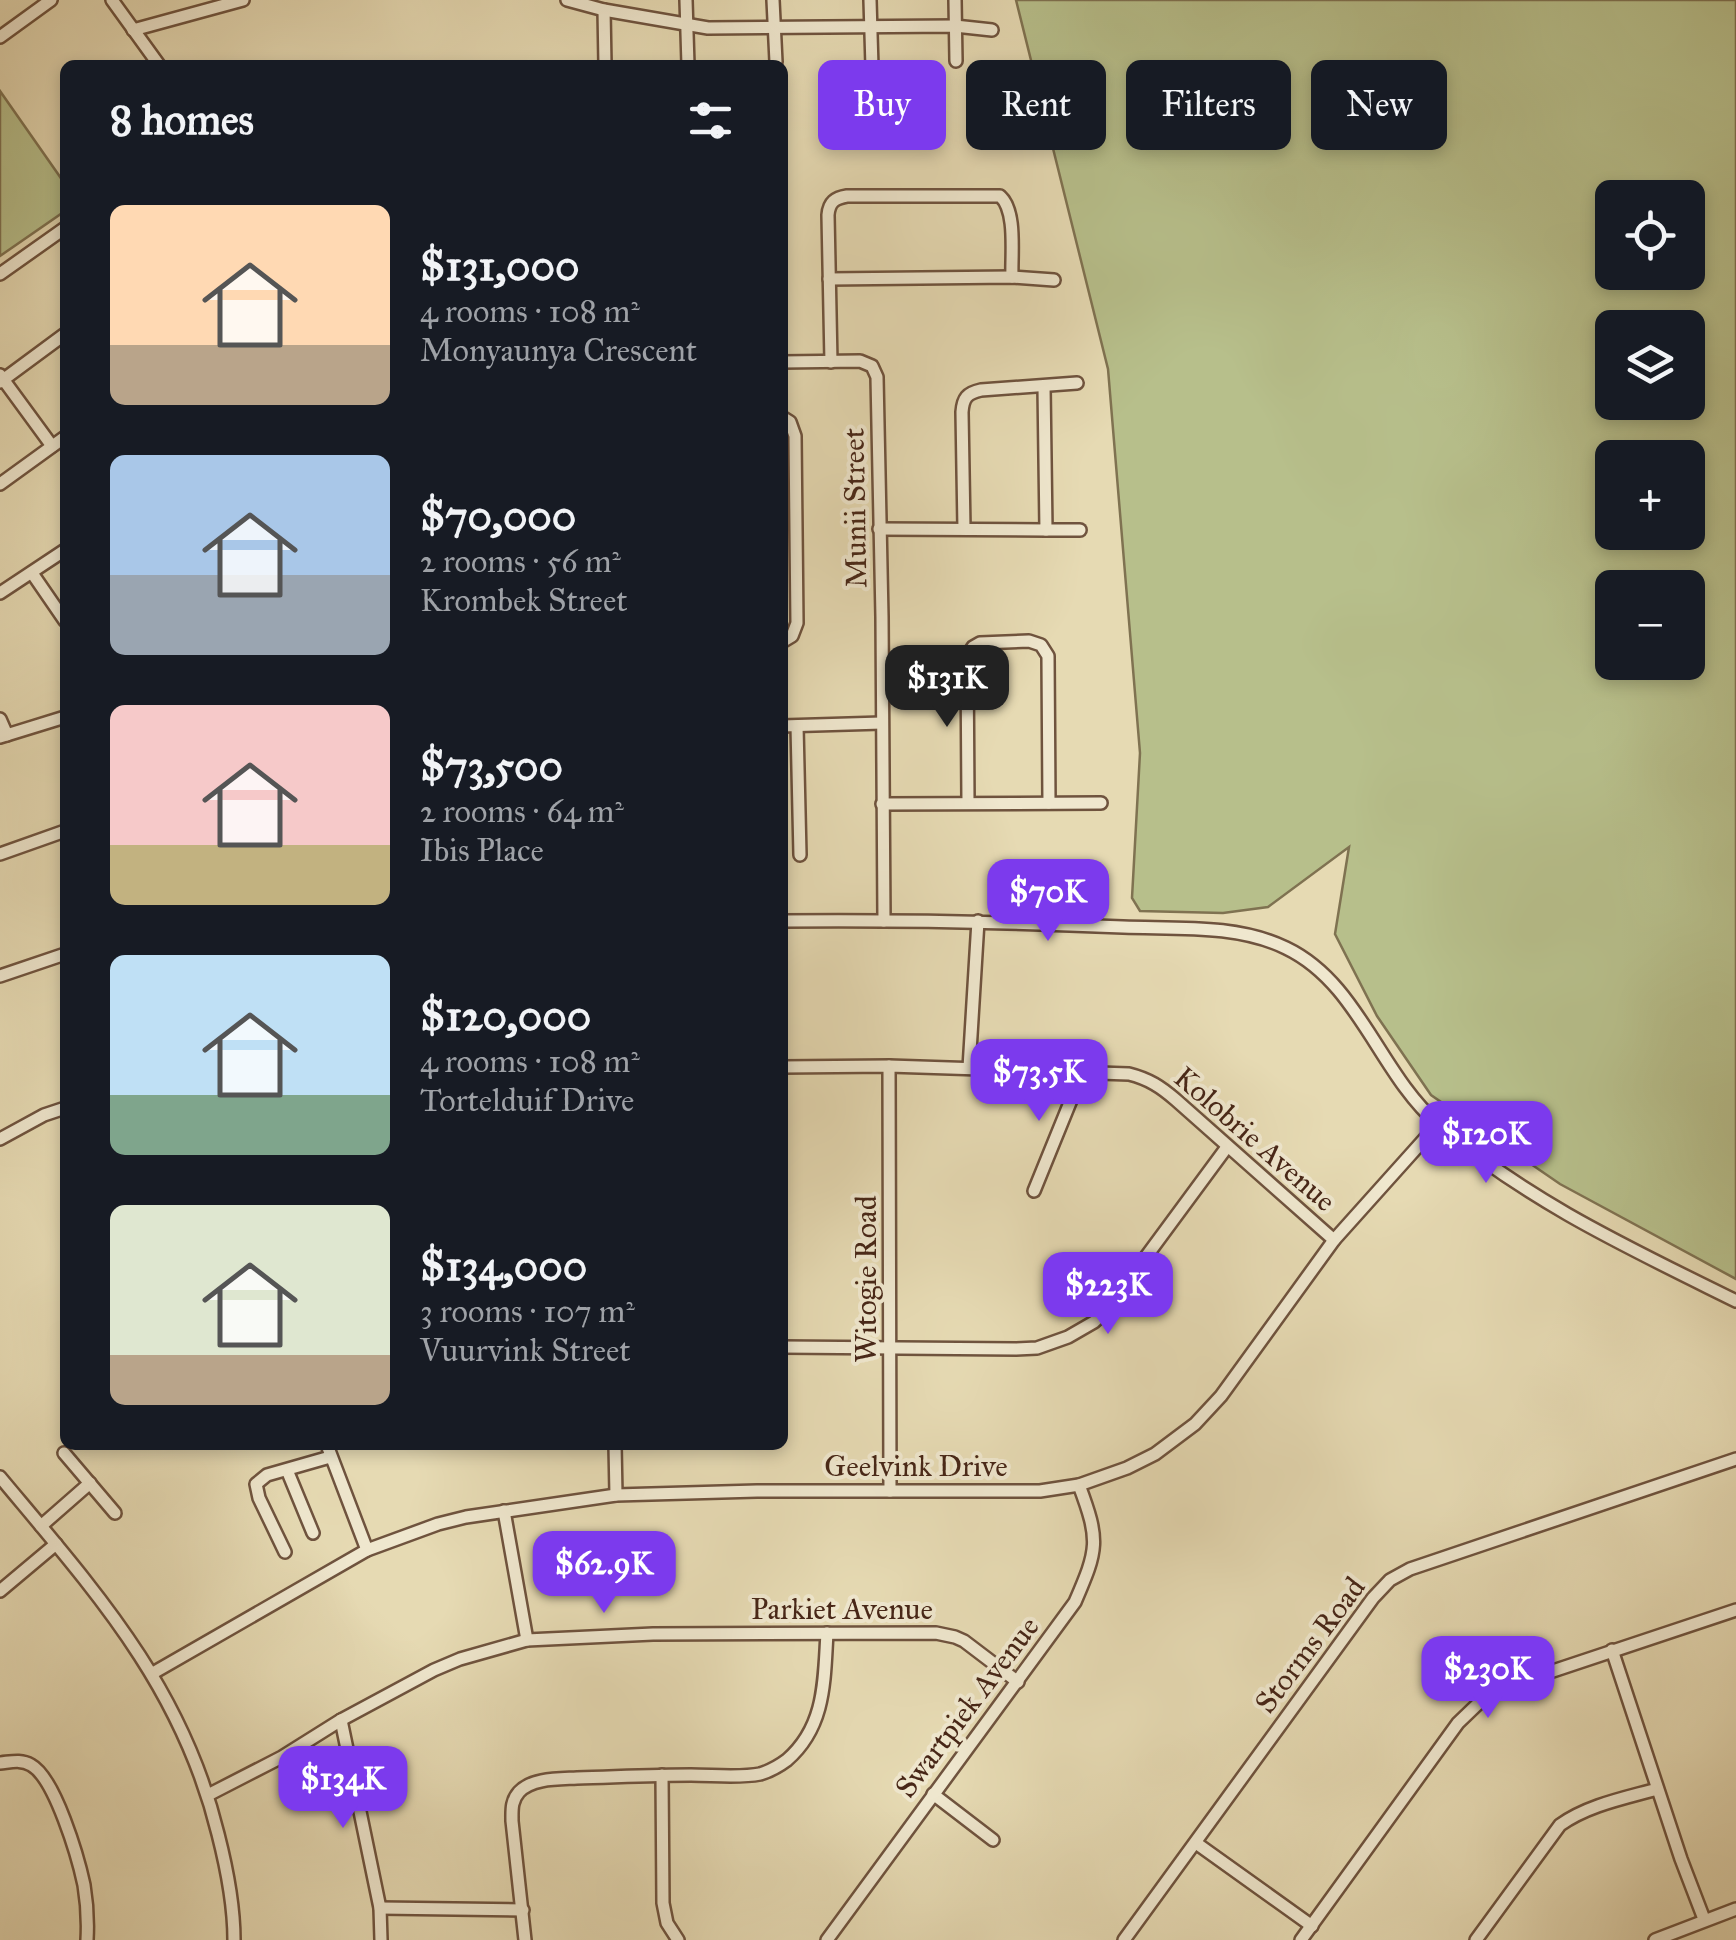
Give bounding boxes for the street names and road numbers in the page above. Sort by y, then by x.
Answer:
street label: Munii Street [836,427,874,588]
street label: Kolobrie Avenue [1167,1059,1343,1219]
street label: Witogie Road [848,1195,884,1363]
street label: Geelvink Drive [824,1448,1008,1484]
street label: Storms Road [1247,1570,1373,1720]
street label: Parkiet Avenue [751,1591,933,1627]
street label: Swartpiek Avenue [887,1609,1047,1805]

